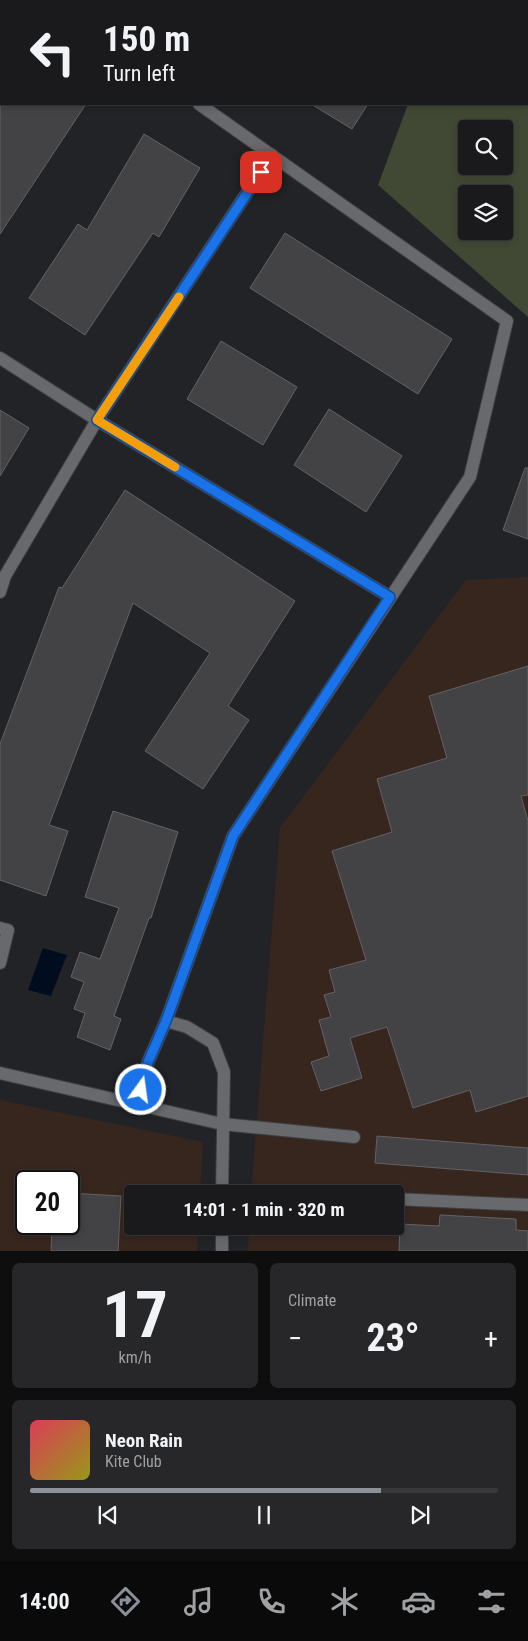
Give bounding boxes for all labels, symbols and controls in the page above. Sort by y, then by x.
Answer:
text: 150 m [103,19,190,60]
icon: left [20,20,85,85]
text: Turn left [103,61,175,86]
map controls [458,120,513,240]
button: search [458,120,513,175]
pin [240,151,282,193]
icon: arrive [247,158,275,186]
button: layers [458,185,513,240]
position arrow [114,1063,166,1115]
speed limit sign: 20 [15,1170,80,1235]
text: 14:01 · 1 min · 320 m [183,1198,345,1221]
text: 17 [102,1277,168,1353]
text: Climate [288,1291,336,1310]
text: 23° [366,1316,420,1360]
text: − [288,1322,302,1355]
text: + [484,1322,498,1355]
text: km/h [119,1348,151,1367]
text: Neon Rain [105,1429,183,1452]
text: Kite Club [105,1452,162,1471]
icon: previous [94,1501,122,1529]
icon: pause [250,1501,278,1529]
icon: next [406,1501,434,1529]
icon: directions [108,1584,143,1619]
icon: music [181,1584,216,1619]
icon: phone [254,1584,289,1619]
icon: climate [327,1584,362,1619]
icon: car [401,1584,436,1619]
icon: filters [474,1584,509,1619]
text: 14:00 [19,1589,70,1614]

